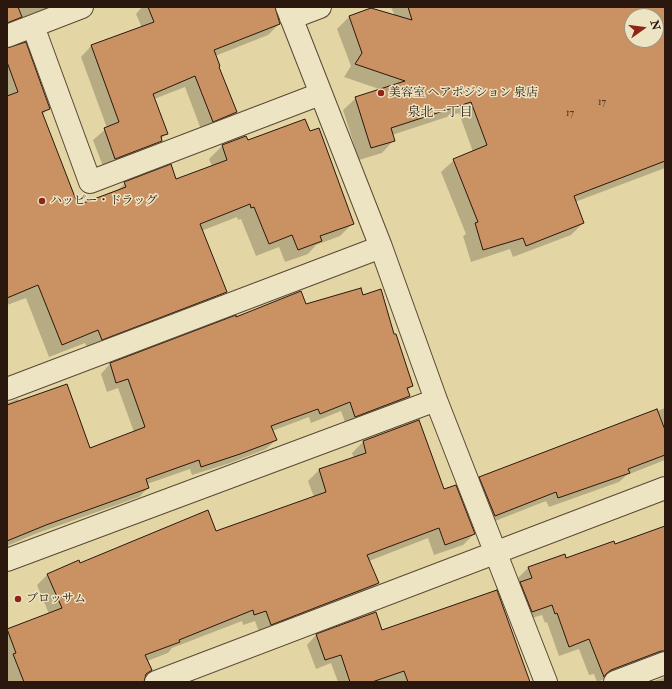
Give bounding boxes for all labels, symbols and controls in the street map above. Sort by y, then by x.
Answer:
north arrow [624,8,664,48]
text: N [648,19,663,32]
place label: 美容室 ヘアポジション 泉店 [389,86,538,100]
marker: 美容室 ヘアポジション 泉店 [376,88,386,98]
house number: 17 [598,97,606,109]
district label: 泉北一丁目 [408,105,472,121]
house number: 17 [566,108,574,120]
place label: ハッピー・ドラッグ [50,194,158,208]
marker: ハッピー・ドラッグ [37,196,47,206]
place label: ブロッサム [26,592,86,606]
marker: ブロッサム [13,594,23,604]

